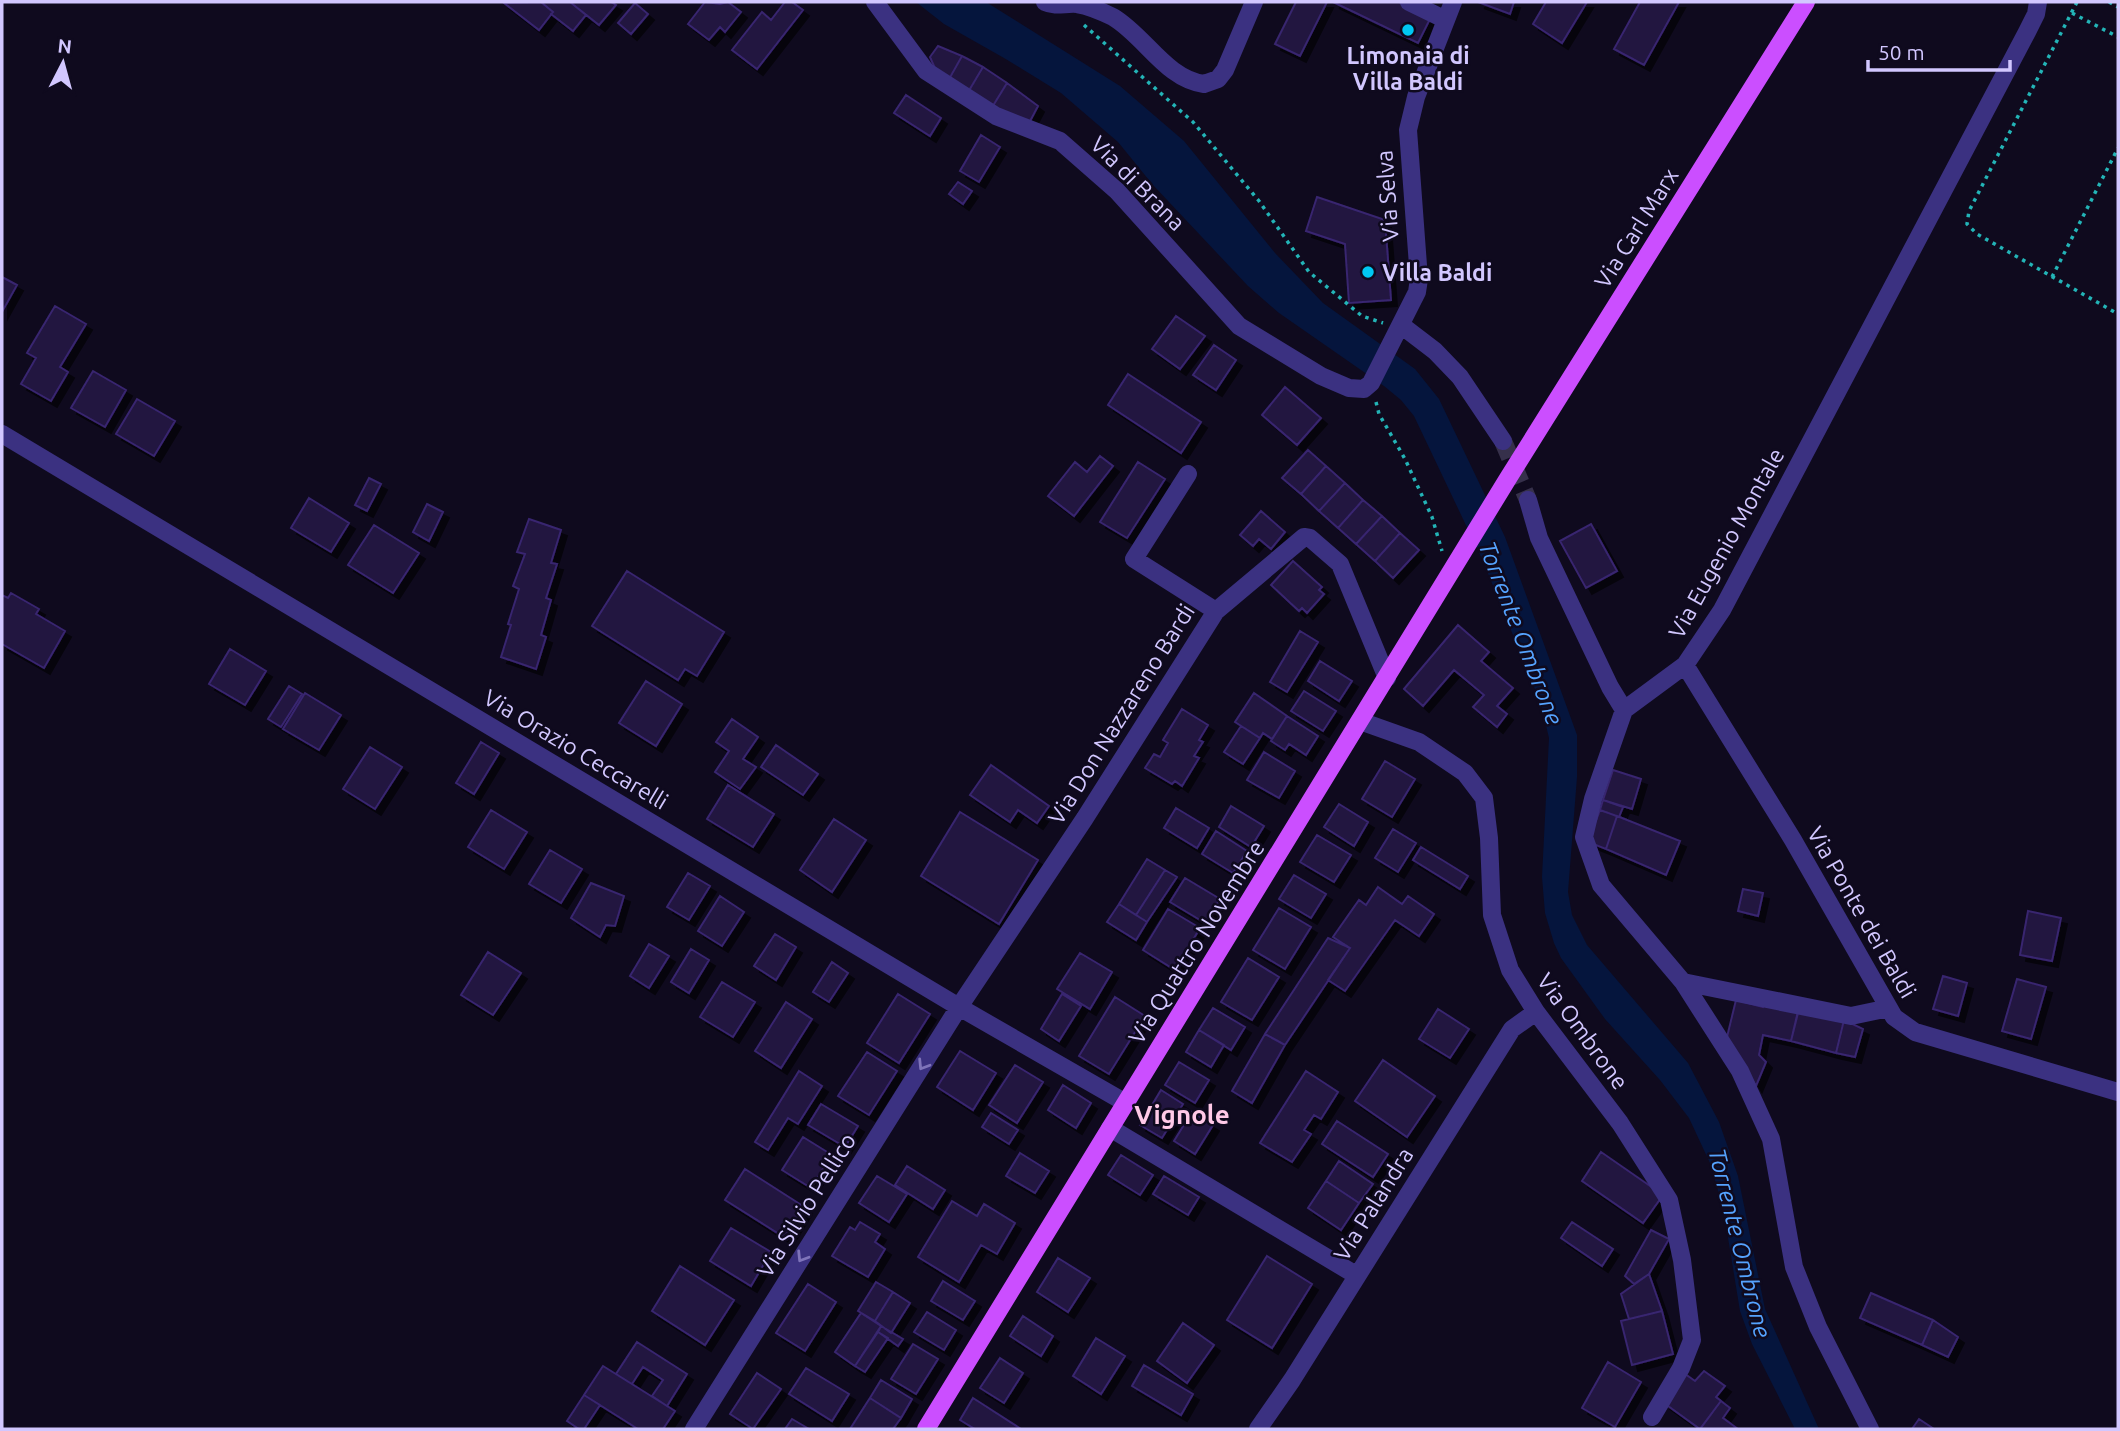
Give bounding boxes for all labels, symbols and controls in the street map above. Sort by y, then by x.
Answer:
marker: Limonaia di Villa Baldi [1400,22,1416,38]
north arrow [28,28,98,98]
scale bar [1868,28,2010,72]
text: N [57,34,73,58]
text: 50 m [1878,40,1925,64]
place label: Limonaia di Villa Baldi [1346,43,1470,94]
street label: Via di Brana [1086,131,1190,235]
street label: Via Selva [1371,149,1403,243]
street label: Via Carl Marx [1589,163,1683,292]
place label: Villa Baldi [1382,260,1492,285]
marker: Villa Baldi [1360,264,1376,280]
street label: Via Eugenio Montale [1663,444,1789,642]
water label: Torrente Ombrone [1474,537,1568,729]
street label: Via Don Nazzareno Bardi [1043,599,1199,829]
street label: Via Orazio Ceccarelli [479,684,673,814]
street label: Via Ponte dei Baldi [1803,822,1921,1002]
street label: Via Quattro Novembre [1123,836,1269,1048]
street label: Via Ombrone [1533,968,1633,1094]
one-way arrow [918,1057,931,1070]
district label: Vignole [1134,1100,1230,1129]
street label: Via Silvio Pellico [752,1128,860,1282]
street label: Via Palandra [1328,1143,1418,1265]
water label: Torrente Ombrone [1703,1145,1777,1341]
one-way arrow [798,1250,811,1263]

